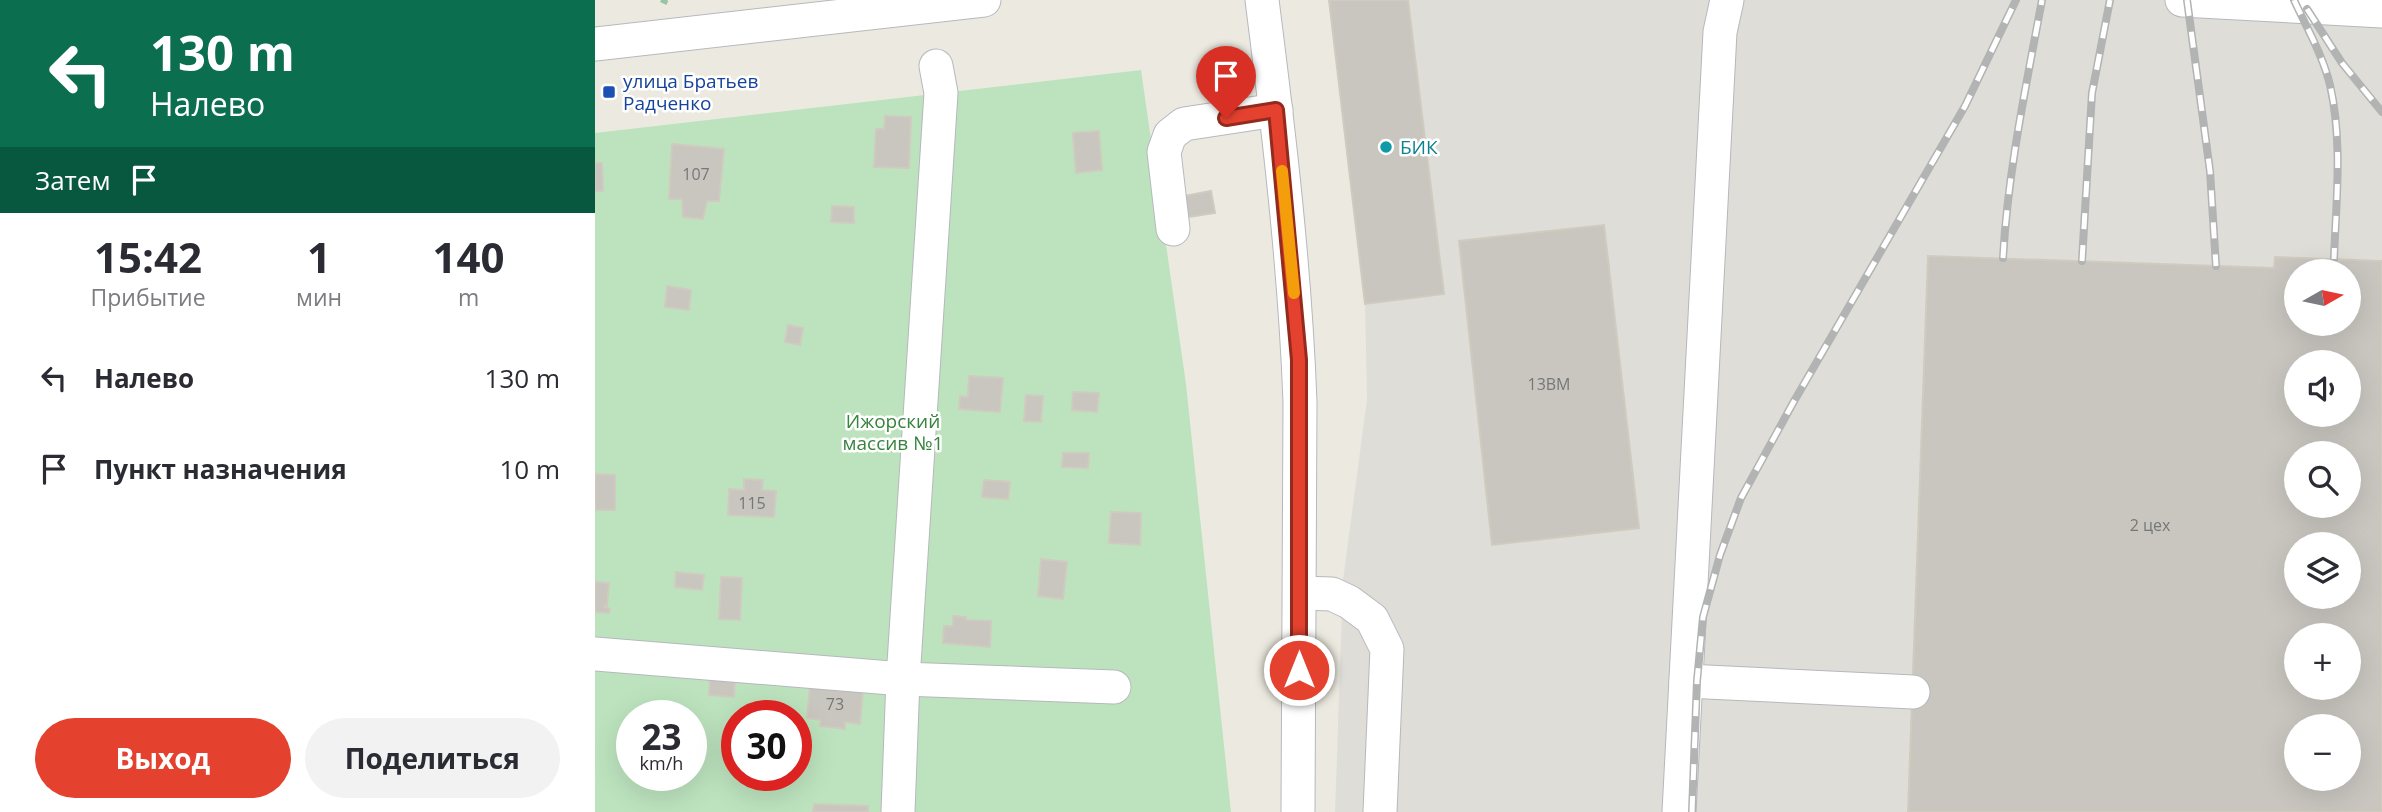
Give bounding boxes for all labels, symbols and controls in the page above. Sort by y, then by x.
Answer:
text: 130 m [150,19,295,85]
icon: left [35,28,126,119]
pin [1196,46,1256,118]
icon: arrive [1207,57,1245,95]
place label: улица Братьев Радченко [623,68,758,116]
text: Налево [150,82,265,125]
marker: улица Братьев Радченко [601,84,617,100]
place label: БИК [1400,134,1438,160]
marker: БИК [1378,139,1394,155]
icon: arrive [125,161,163,199]
text: Затем [35,162,111,198]
house number: 107 [682,163,710,185]
text: 15:42 [94,228,202,285]
text: 1 [307,228,331,285]
text: 140 [433,228,505,285]
north arrow [2284,259,2361,336]
map controls [2284,259,2361,791]
text: Прибытие [90,281,206,313]
text: мин [296,281,342,313]
text: m [458,281,479,313]
button: sound [2284,350,2361,427]
icon: left [35,359,73,397]
text: Налево [94,360,194,396]
text: 130 m [485,360,560,396]
house number: 13ВМ [1527,373,1571,395]
park label: Ижорский массив №1 [843,408,943,456]
button: search [2284,441,2361,518]
icon: arrive [35,450,73,488]
text: Пункт назначения [94,451,347,487]
text: 10 m [499,451,560,487]
house number: 115 [738,492,766,514]
house number: 2 цех [2130,514,2171,536]
button: layers [2284,532,2361,609]
button: + [2284,623,2361,700]
position arrow [1262,633,1336,707]
house number: 73 [826,693,844,715]
speed limit sign: 30 [721,700,812,791]
text: 23 [641,713,682,760]
button: − [2284,714,2361,791]
button: Выход [35,718,291,798]
button: Поделиться [305,718,560,798]
text: km/h [640,751,683,775]

